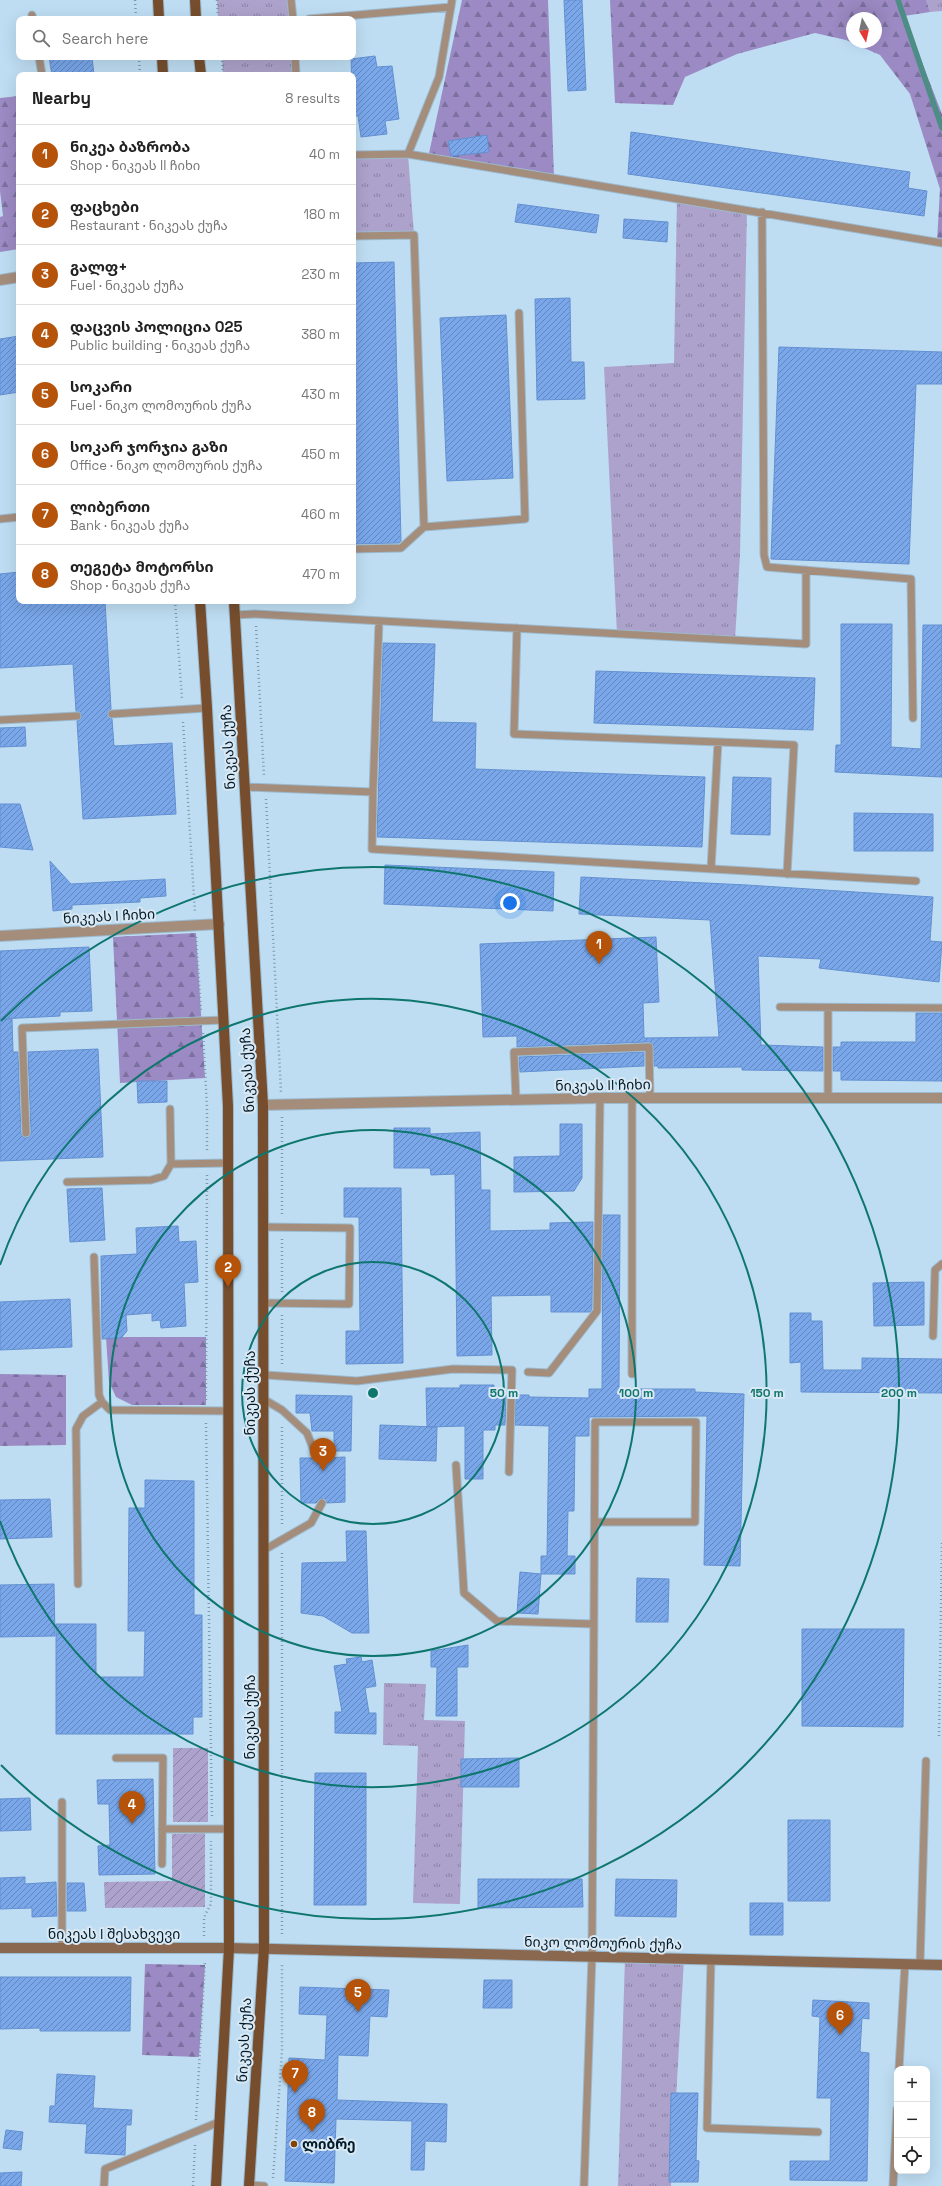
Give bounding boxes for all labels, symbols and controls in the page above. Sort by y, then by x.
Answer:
north arrow [846,12,882,48]
search box [16,16,356,60]
icon: search [30,27,52,49]
text: Search here [62,29,148,48]
text: Nearby [32,87,91,109]
text: 8 results [285,90,340,107]
text: ნიკეა ბაზრობა [70,137,190,156]
text: 1 [42,146,48,163]
text: 40 m [309,146,340,163]
text: Shop · ნიკეას II ჩიხი [70,157,200,174]
text: ფაცხები [70,197,139,216]
text: 2 [41,206,49,223]
text: 180 m [304,206,340,223]
text: Restaurant · ნიკეას ქუჩა [70,217,228,234]
text: გალფ+ [70,257,128,276]
text: 3 [41,266,49,283]
text: 230 m [302,266,340,283]
text: Fuel · ნიკეას ქუჩა [70,277,184,294]
text: დაცვის პოლიცია 025 [70,317,242,336]
text: 4 [41,326,49,343]
text: 380 m [301,326,340,343]
text: Public building · ნიკეას ქუჩა [70,337,250,354]
text: სოკარი [70,377,132,396]
text: 5 [41,386,49,403]
text: 430 m [301,386,340,403]
text: Fuel · ნიკო ლომოურის ქუჩა [70,397,252,414]
text: სოკარ ჯორჯია გაზი [70,437,228,456]
text: 6 [41,446,49,463]
text: 450 m [301,446,340,463]
text: Office · ნიკო ლომოურის ქუჩა [70,457,263,474]
text: ლიბერთი [70,497,150,516]
text: 7 [41,506,49,523]
text: 460 m [301,506,340,523]
text: Bank · ნიკეას ქუჩა [70,517,189,534]
text: თეგეტა მოტორსი [70,557,214,576]
text: 8 [41,566,49,583]
text: 470 m [302,566,340,583]
text: Shop · ნიკეას ქუჩა [70,577,190,594]
street label: ნიკეას ქუჩა [217,704,239,790]
your location [500,893,520,913]
street label: ნიკეას I ჩიხი [63,905,155,927]
pin: 1 [586,931,612,964]
street label: ნიკეას ქუჩა [236,1027,258,1113]
street label: ნიკეას II ჩიხი [555,1075,651,1095]
pin: 2 [215,1254,241,1287]
street label: ნიკეას ქუჩა [241,1351,259,1435]
text: 50 m [490,1385,518,1401]
text: 100 m [619,1385,653,1401]
text: 150 m [750,1385,784,1401]
text: 200 m [881,1385,917,1401]
centre of rings [366,1386,380,1400]
pin: 3 [310,1438,336,1471]
street label: ნიკეას ქუჩა [241,1675,259,1759]
pin: 4 [119,1791,145,1824]
street label: ნიკეას I შესახვევი [48,1925,180,1943]
street label: ნიკო ლომოურის ქუჩა [524,1933,682,1953]
pin: 5 [345,1979,371,2012]
street label: ნიკეას ქუჩა [233,1997,255,2083]
pin: 6 [827,2002,853,2035]
pin: 7 [282,2060,308,2093]
map controls [894,2066,930,2174]
button: + [894,2066,930,2102]
pin: 8 [299,2099,325,2132]
button: − [894,2102,930,2138]
place label: ლიბრე [302,2135,356,2153]
button: locate [894,2138,930,2174]
marker: ლიბრე [289,2139,299,2149]

